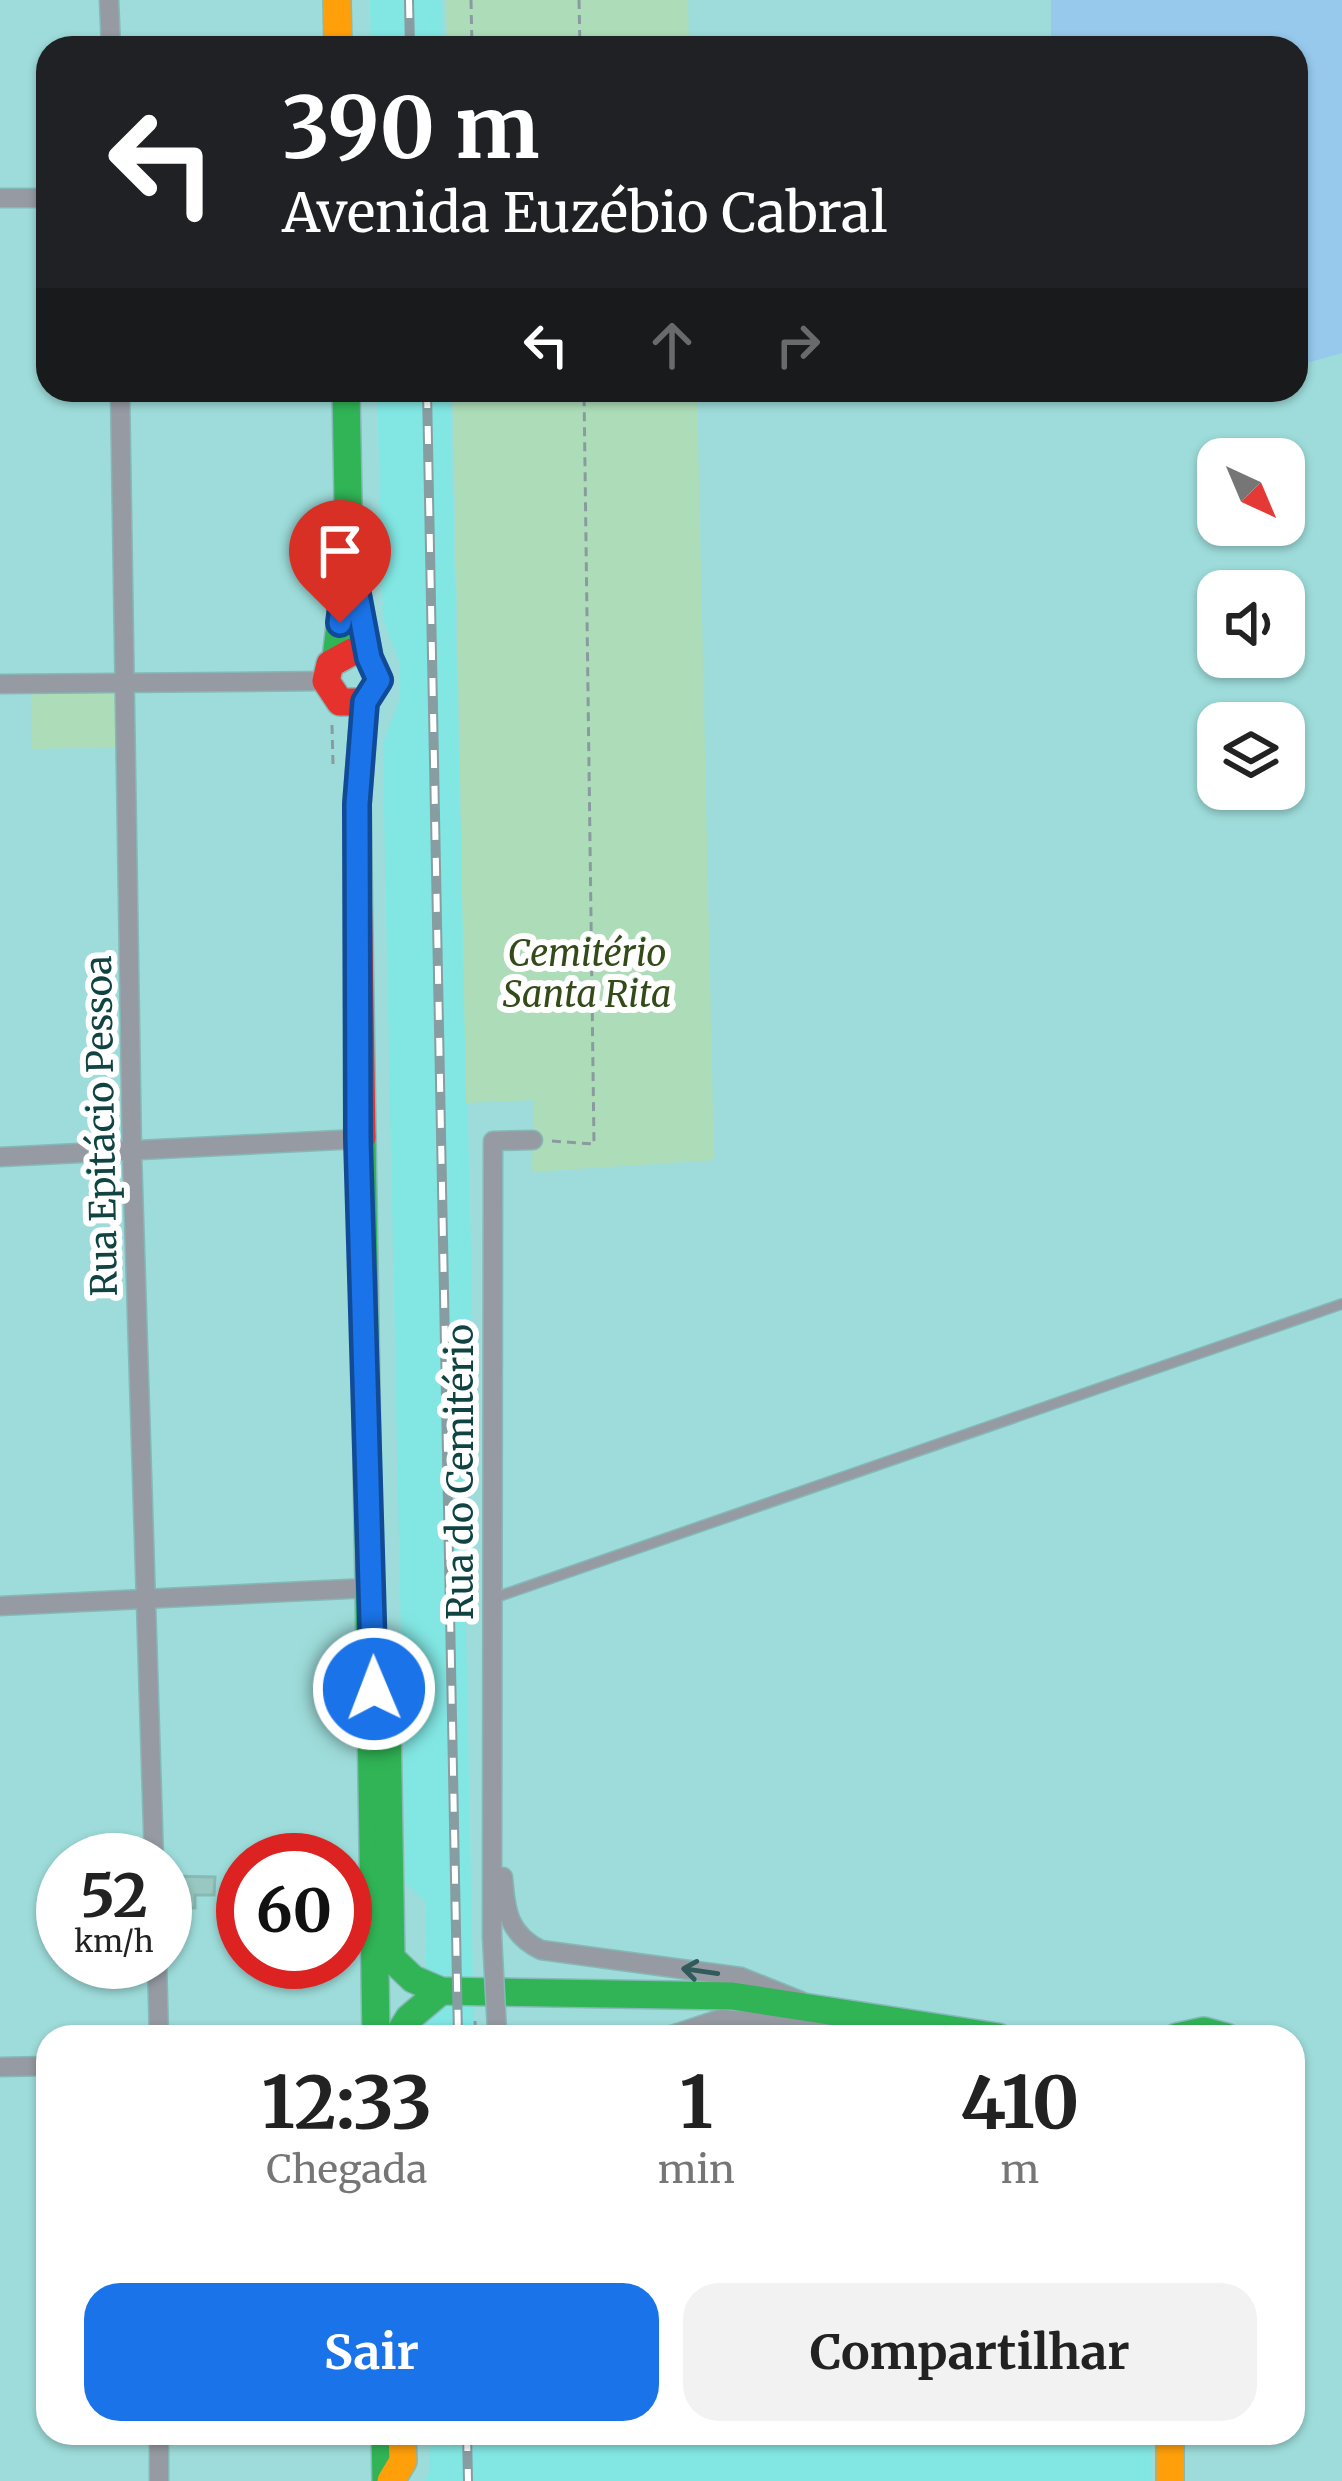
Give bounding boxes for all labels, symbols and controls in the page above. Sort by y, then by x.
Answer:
text: 390 m [282,75,540,181]
icon: left [84,84,240,240]
text: Avenida Euzébio Cabral [282,179,887,247]
icon: left [513,312,579,378]
icon: ahead [639,312,705,378]
icon: right [765,312,831,378]
north arrow [1197,438,1305,546]
map controls [1197,438,1305,810]
pin [289,500,391,623]
icon: arrive [307,518,373,584]
button: sound [1197,570,1305,678]
button: layers [1197,702,1305,810]
park label: Cemitério Santa Rita [502,931,672,1017]
street label: Rua Epitácio Pessoa [76,955,127,1297]
street label: Rua do Cemitério [438,1324,483,1620]
position arrow [311,1626,437,1752]
speed limit sign: 60 [216,1833,372,1989]
text: 52 [80,1858,148,1933]
text: km/h [74,1922,154,1960]
one-way arrow [682,1960,721,1982]
text: 12:33 [261,2057,432,2148]
text: 1 [680,2057,713,2148]
text: 410 [960,2057,1080,2148]
text: Chegada [266,2145,427,2194]
text: min [658,2145,735,2194]
text: m [1001,2145,1039,2194]
button: Sair [84,2283,659,2421]
button: Compartilhar [683,2283,1257,2421]

